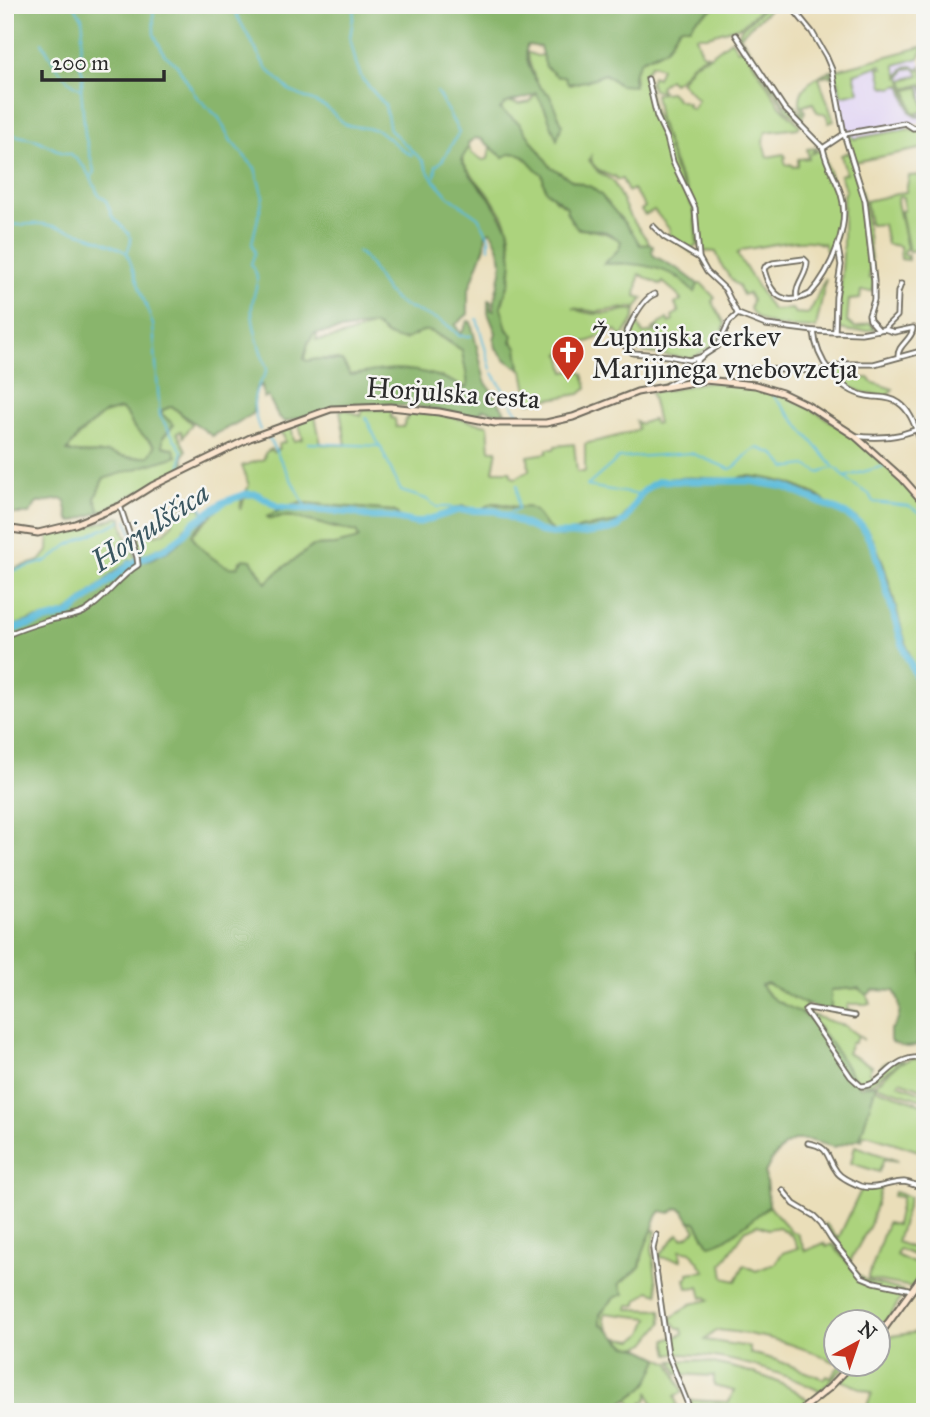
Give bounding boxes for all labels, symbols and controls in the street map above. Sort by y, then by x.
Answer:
scale bar [42,38,164,82]
text: 200 m [52,50,109,76]
place label: Župnijska cerkev Marijinega vnebovzetja [592,319,858,386]
church icon: Župnijska cerkev Marijinega vnebovzetja [549,333,587,382]
street label: Horjulska cesta [365,369,541,417]
water label: Horjulščica [83,474,216,580]
north arrow [822,1308,892,1378]
text: N [854,1316,881,1344]

